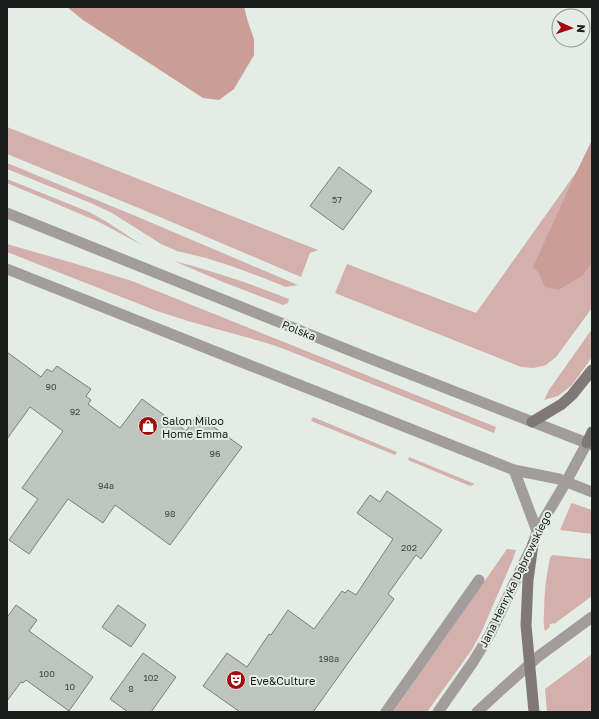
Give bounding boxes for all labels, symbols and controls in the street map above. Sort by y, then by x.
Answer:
north arrow [551,8,591,48]
text: N [575,24,588,33]
house number: 57 [332,194,342,205]
street label: Polska [280,317,318,343]
house number: 90 [45,381,57,392]
house number: 92 [70,406,80,417]
place label: Salon Miloo Home Emma [162,414,228,440]
shop icon: Salon Miloo Home Emma [137,415,159,437]
house number: 96 [210,448,220,459]
house number: 94a [98,480,114,491]
house number: 98 [165,508,175,519]
street label: Jana Henryka Dąbrowskiego [476,508,554,649]
house number: 202 [401,542,417,553]
house number: 198a [319,653,339,664]
house number: 100 [39,668,55,679]
theatre icon: Eve&Culture [225,669,247,691]
house number: 102 [143,672,159,683]
place label: Eve&Culture [250,674,315,687]
house number: 10 [65,681,75,692]
house number: 8 [128,683,134,694]

